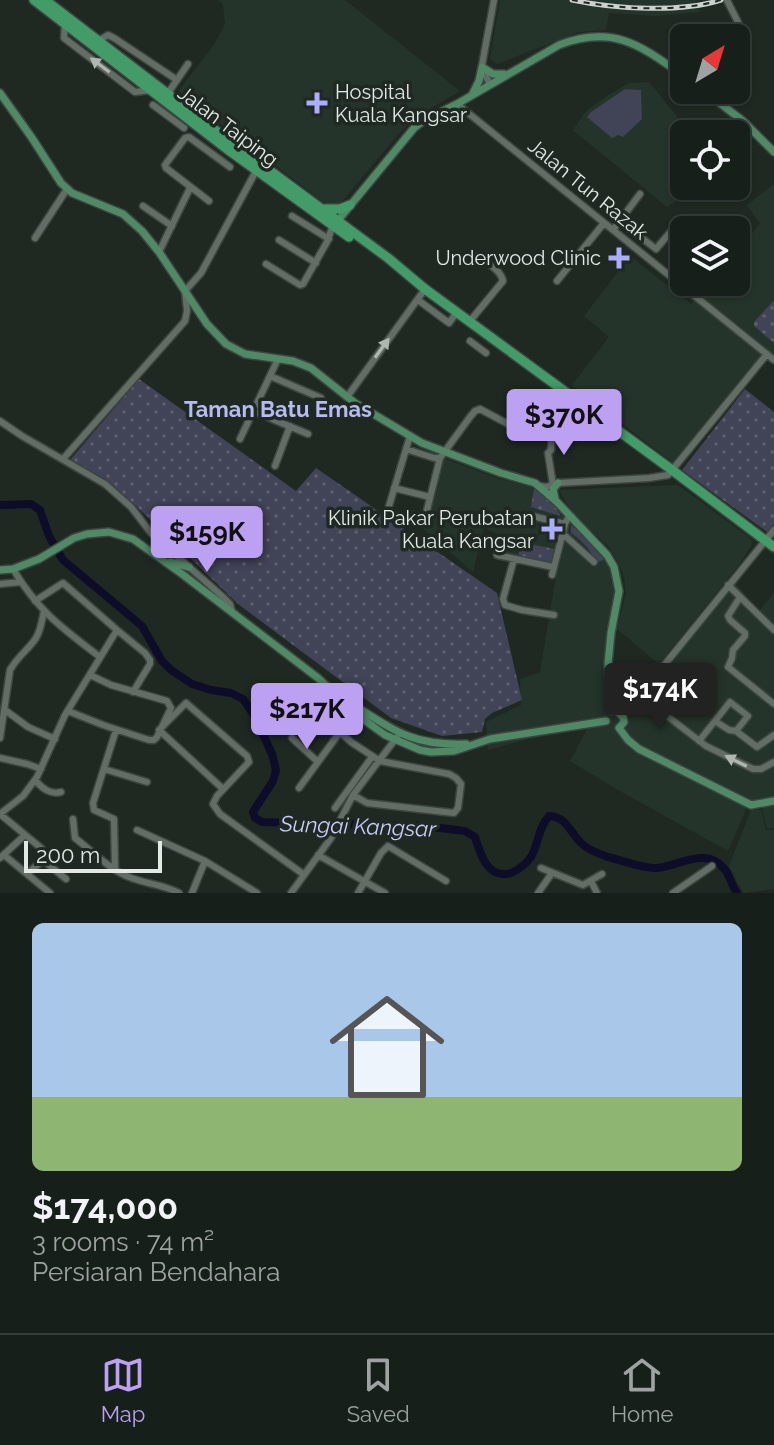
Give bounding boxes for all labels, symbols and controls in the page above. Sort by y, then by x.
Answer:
north arrow [670,24,750,104]
map controls [670,24,750,296]
one-way arrow [90,58,111,74]
place label: Hospital Kuala Kangsar [335,80,467,127]
street label: Jalan Taiping [173,81,283,171]
marker: Hospital Kuala Kangsar [306,92,328,114]
button: locate [670,120,750,200]
street label: Jalan Tun Razak [523,133,653,245]
button: layers [670,216,750,296]
place label: Underwood Clinic [435,246,601,270]
marker: Underwood Clinic [608,247,630,269]
one-way arrow [374,338,389,359]
pin: $370K [508,389,620,457]
district label: Taman Batu Emas [184,396,372,422]
text: $370K [525,400,603,430]
pin: $159K [151,506,263,574]
place label: Klinik Pakar Perubatan Kuala Kangsar [328,506,534,553]
text: $159K [169,517,245,547]
marker: Klinik Pakar Perubatan Kuala Kangsar [541,518,563,540]
pin: $174K [604,663,716,731]
text: $174K [622,674,698,704]
pin: $217K [251,683,363,751]
text: $217K [269,694,345,724]
one-way arrow [725,754,748,768]
water label: Sungai Kangsar [278,810,438,842]
scale bar [24,837,162,873]
text: 200 m [36,842,100,868]
icon: home [315,975,459,1119]
text: $174,000 [32,1187,178,1227]
text: 3 rooms · 74 m² [32,1227,214,1257]
text: Persiaran Bendahara [32,1257,280,1287]
tab: Map [101,1353,145,1427]
tab: Saved [347,1353,410,1427]
tab: Home [611,1353,673,1427]

